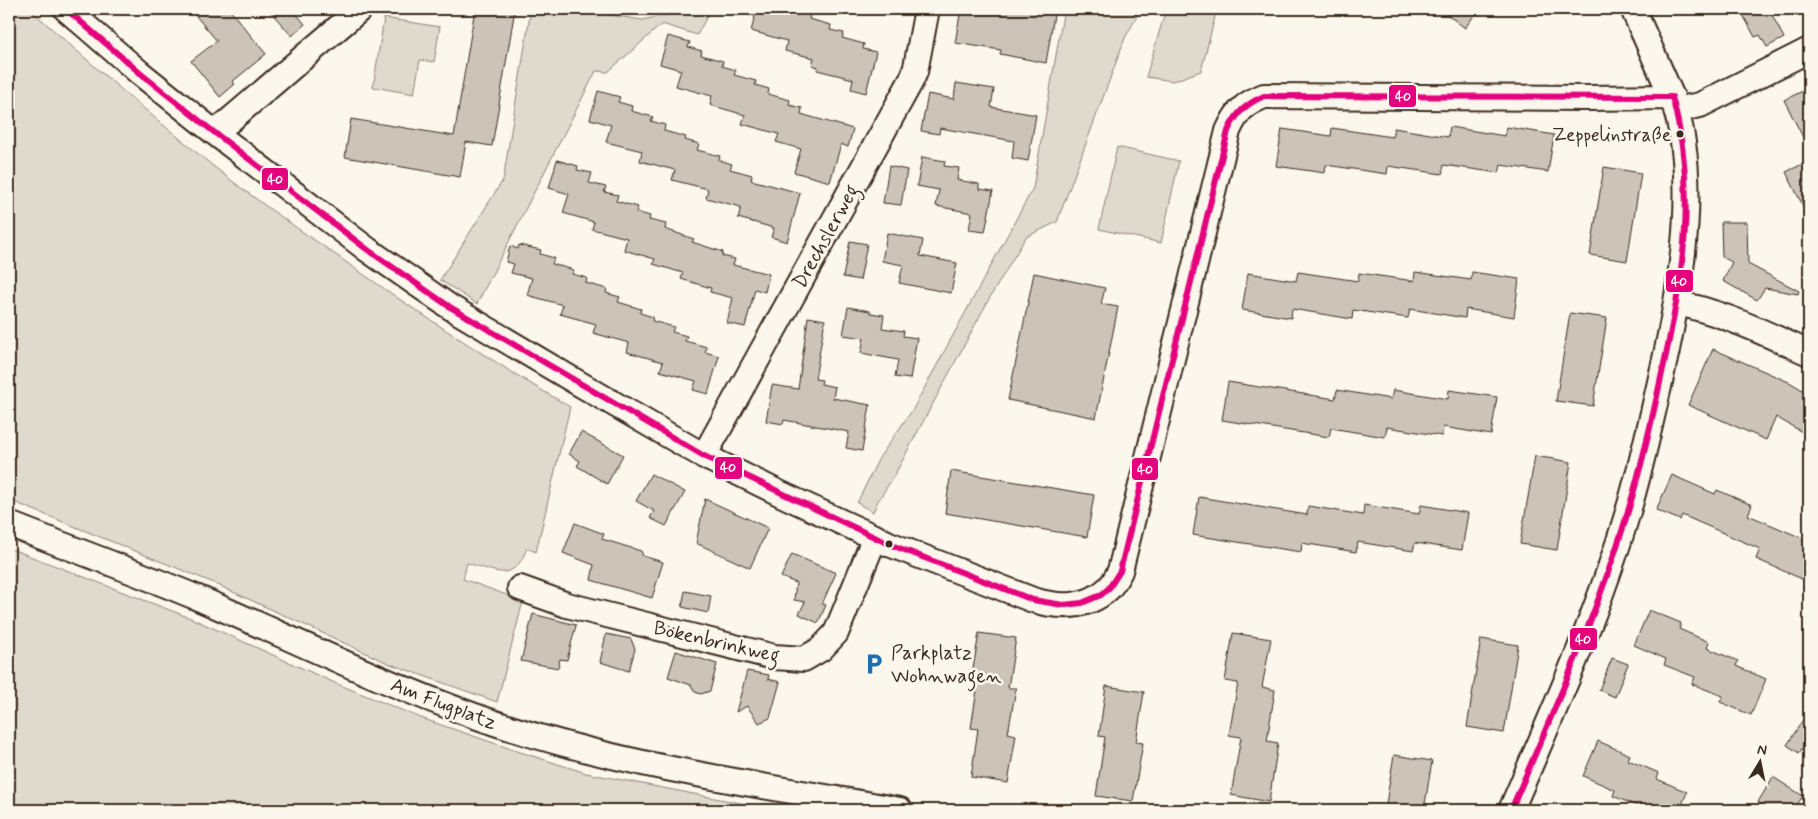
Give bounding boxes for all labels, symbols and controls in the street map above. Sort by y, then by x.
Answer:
line badge: 40 [1388,84,1417,108]
text: 40 [1395,88,1411,106]
place label: Zeppelinstraße [1552,123,1671,148]
marker: Zeppelinstraße [1675,129,1685,139]
line badge: 40 [261,167,289,191]
text: 40 [267,171,283,189]
street label: Drechslerweg [787,180,868,295]
line badge: 40 [1665,269,1694,293]
text: 40 [1671,273,1687,291]
line badge: 40 [714,456,743,480]
line badge: 40 [1131,457,1159,481]
text: 40 [720,459,736,477]
text: 40 [1137,461,1153,479]
unlabelled marker [884,539,894,549]
street label: Bökenbrinkweg [650,615,782,672]
line badge: 40 [1569,627,1598,651]
text: 40 [1575,631,1591,649]
place label: Parkplatz Wohnwagen [891,640,1002,692]
parking icon: Parkplatz Wohnwagen [861,651,887,677]
street label: Am Flugplatz [387,672,500,737]
north arrow [1736,736,1786,786]
text: N [1756,741,1768,760]

